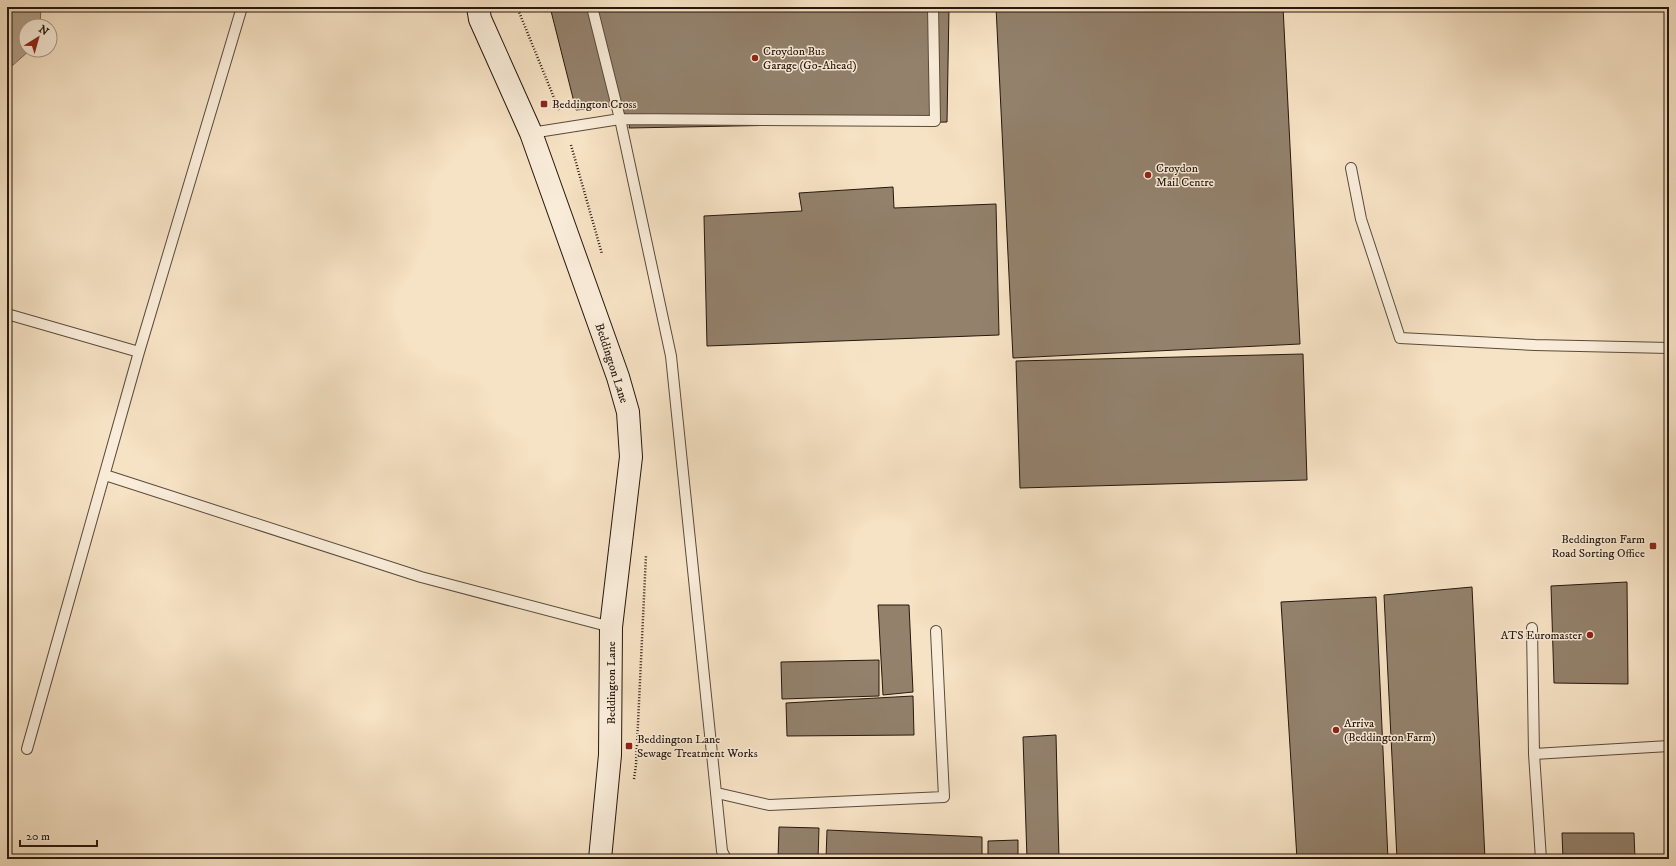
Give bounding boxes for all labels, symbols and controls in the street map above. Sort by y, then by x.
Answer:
north arrow [18,18,58,58]
text: N [36,23,51,39]
place label: Croydon Bus Garage (Go-Ahead) [763,44,856,73]
marker: Croydon Bus Garage (Go-Ahead) [750,53,760,63]
place label: Beddington Cross [552,97,637,112]
marker: Beddington Cross [539,99,549,109]
place label: Croydon Mail Centre [1156,161,1214,190]
marker: Croydon Mail Centre [1143,170,1153,180]
street label: Beddington Lane [592,321,632,405]
place label: Beddington Farm Road Sorting Office [1551,532,1645,561]
marker: Beddington Farm Road Sorting Office [1648,541,1658,551]
place label: ATS Euromaster [1501,628,1583,643]
marker: ATS Euromaster [1585,630,1595,640]
street label: Beddington Lane [604,641,619,725]
place label: Arriva (Beddington Farm) [1344,716,1436,745]
marker: Arriva (Beddington Farm) [1331,725,1341,735]
place label: Beddington Lane Sewage Treatment Works [637,732,758,761]
marker: Beddington Lane Sewage Treatment Works [624,741,634,751]
scale bar [20,822,97,848]
text: 20 m [26,829,50,844]

